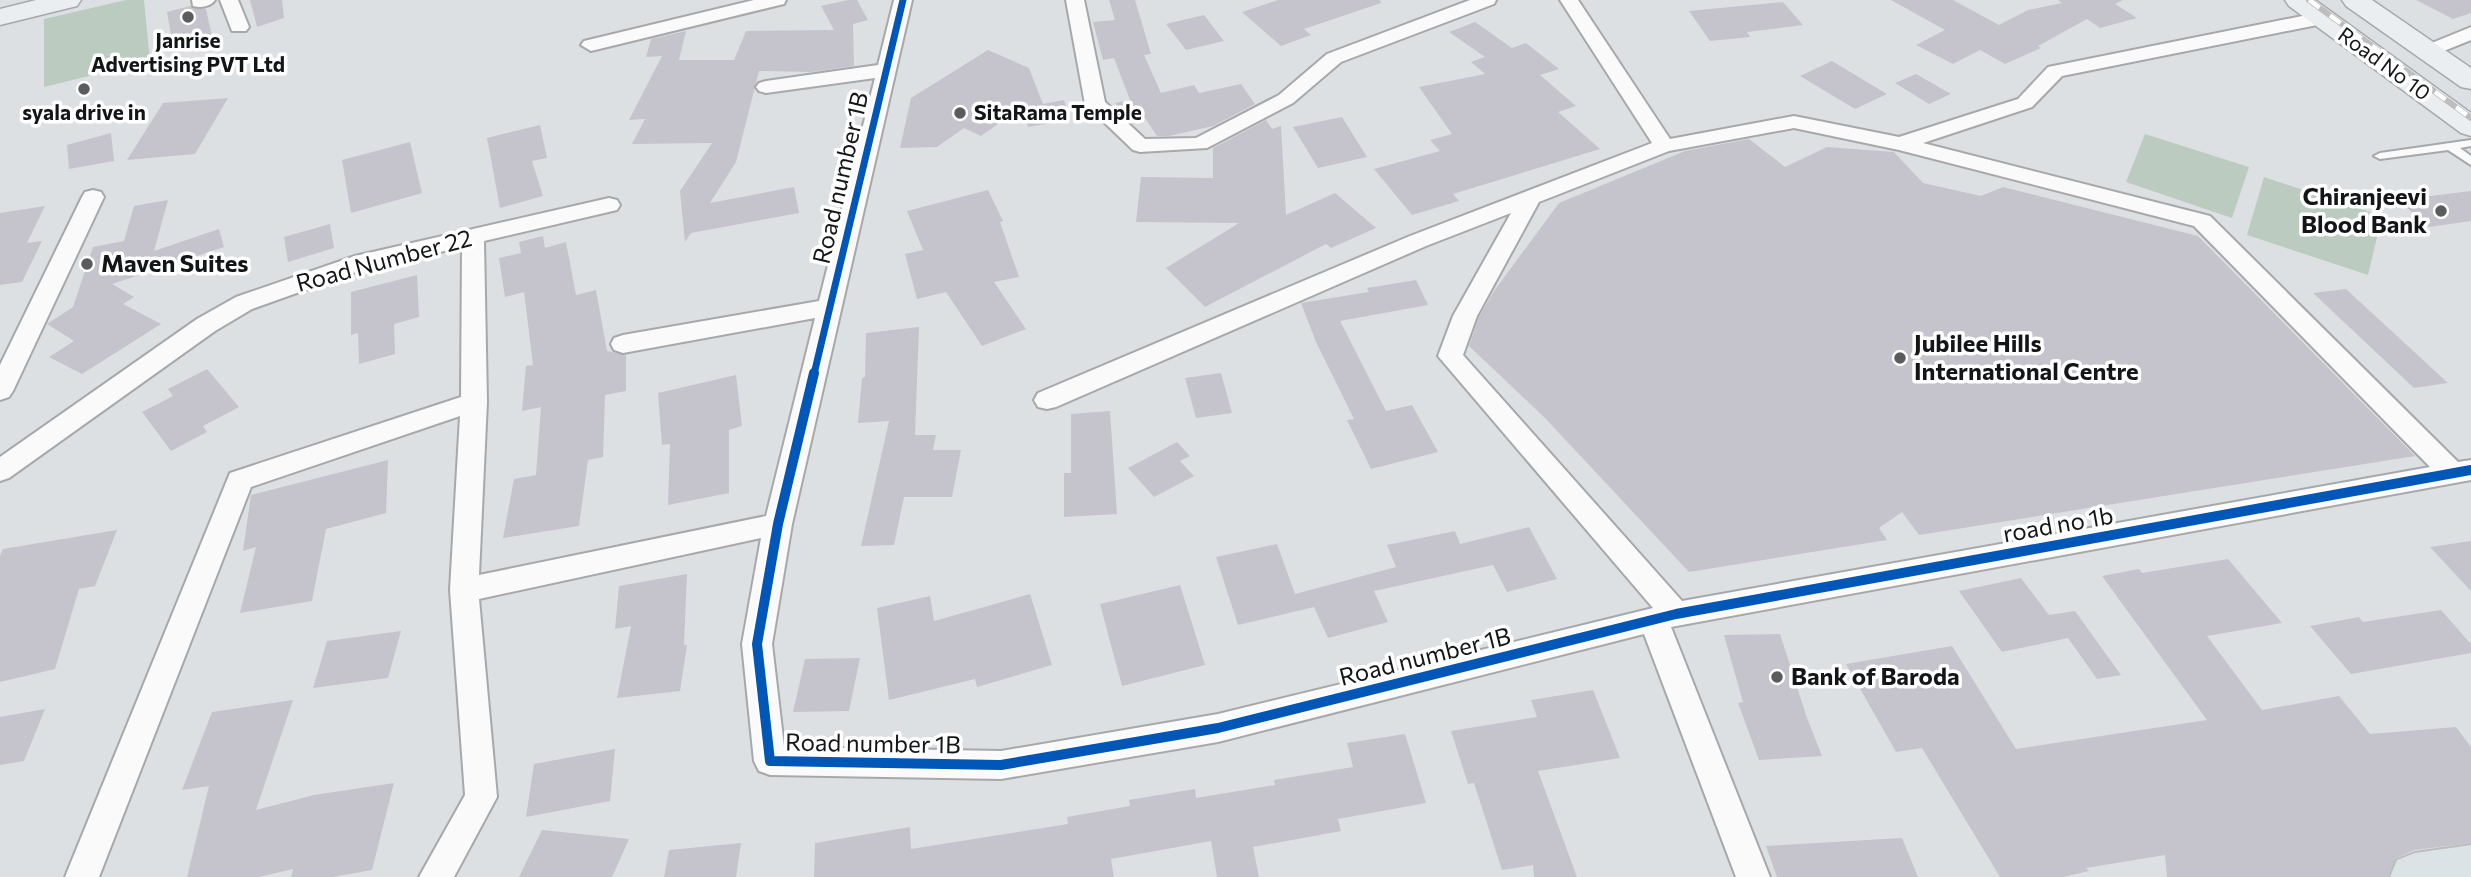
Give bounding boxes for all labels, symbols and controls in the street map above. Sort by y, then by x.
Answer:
marker: Janrise Advertising PVT Ltd [180,9,196,25]
street label: Road No 10 [2334,21,2436,105]
place label: Janrise Advertising PVT Ltd [91,27,285,76]
marker: syala drive in [76,81,92,97]
street label: Road number 1B [806,89,873,266]
place label: syala drive in [22,99,146,124]
place label: SitaRama Temple [974,99,1142,124]
marker: SitaRama Temple [952,105,968,121]
place label: Chiranjeevi Blood Bank [2301,181,2427,238]
marker: Chiranjeevi Blood Bank [2433,203,2449,219]
street label: Road Number 22 [293,222,475,297]
place label: Maven Suites [101,248,249,277]
marker: Maven Suites [79,256,95,272]
place label: Jubilee Hills International Centre [1914,328,2139,385]
marker: Jubilee Hills International Centre [1892,350,1908,366]
street label: road no 1b [2000,500,2115,547]
street label: Road number 1B [1336,620,1513,691]
place label: Bank of Baroda [1791,661,1960,690]
marker: Bank of Baroda [1769,669,1785,685]
street label: Road number 1B [785,726,961,759]

